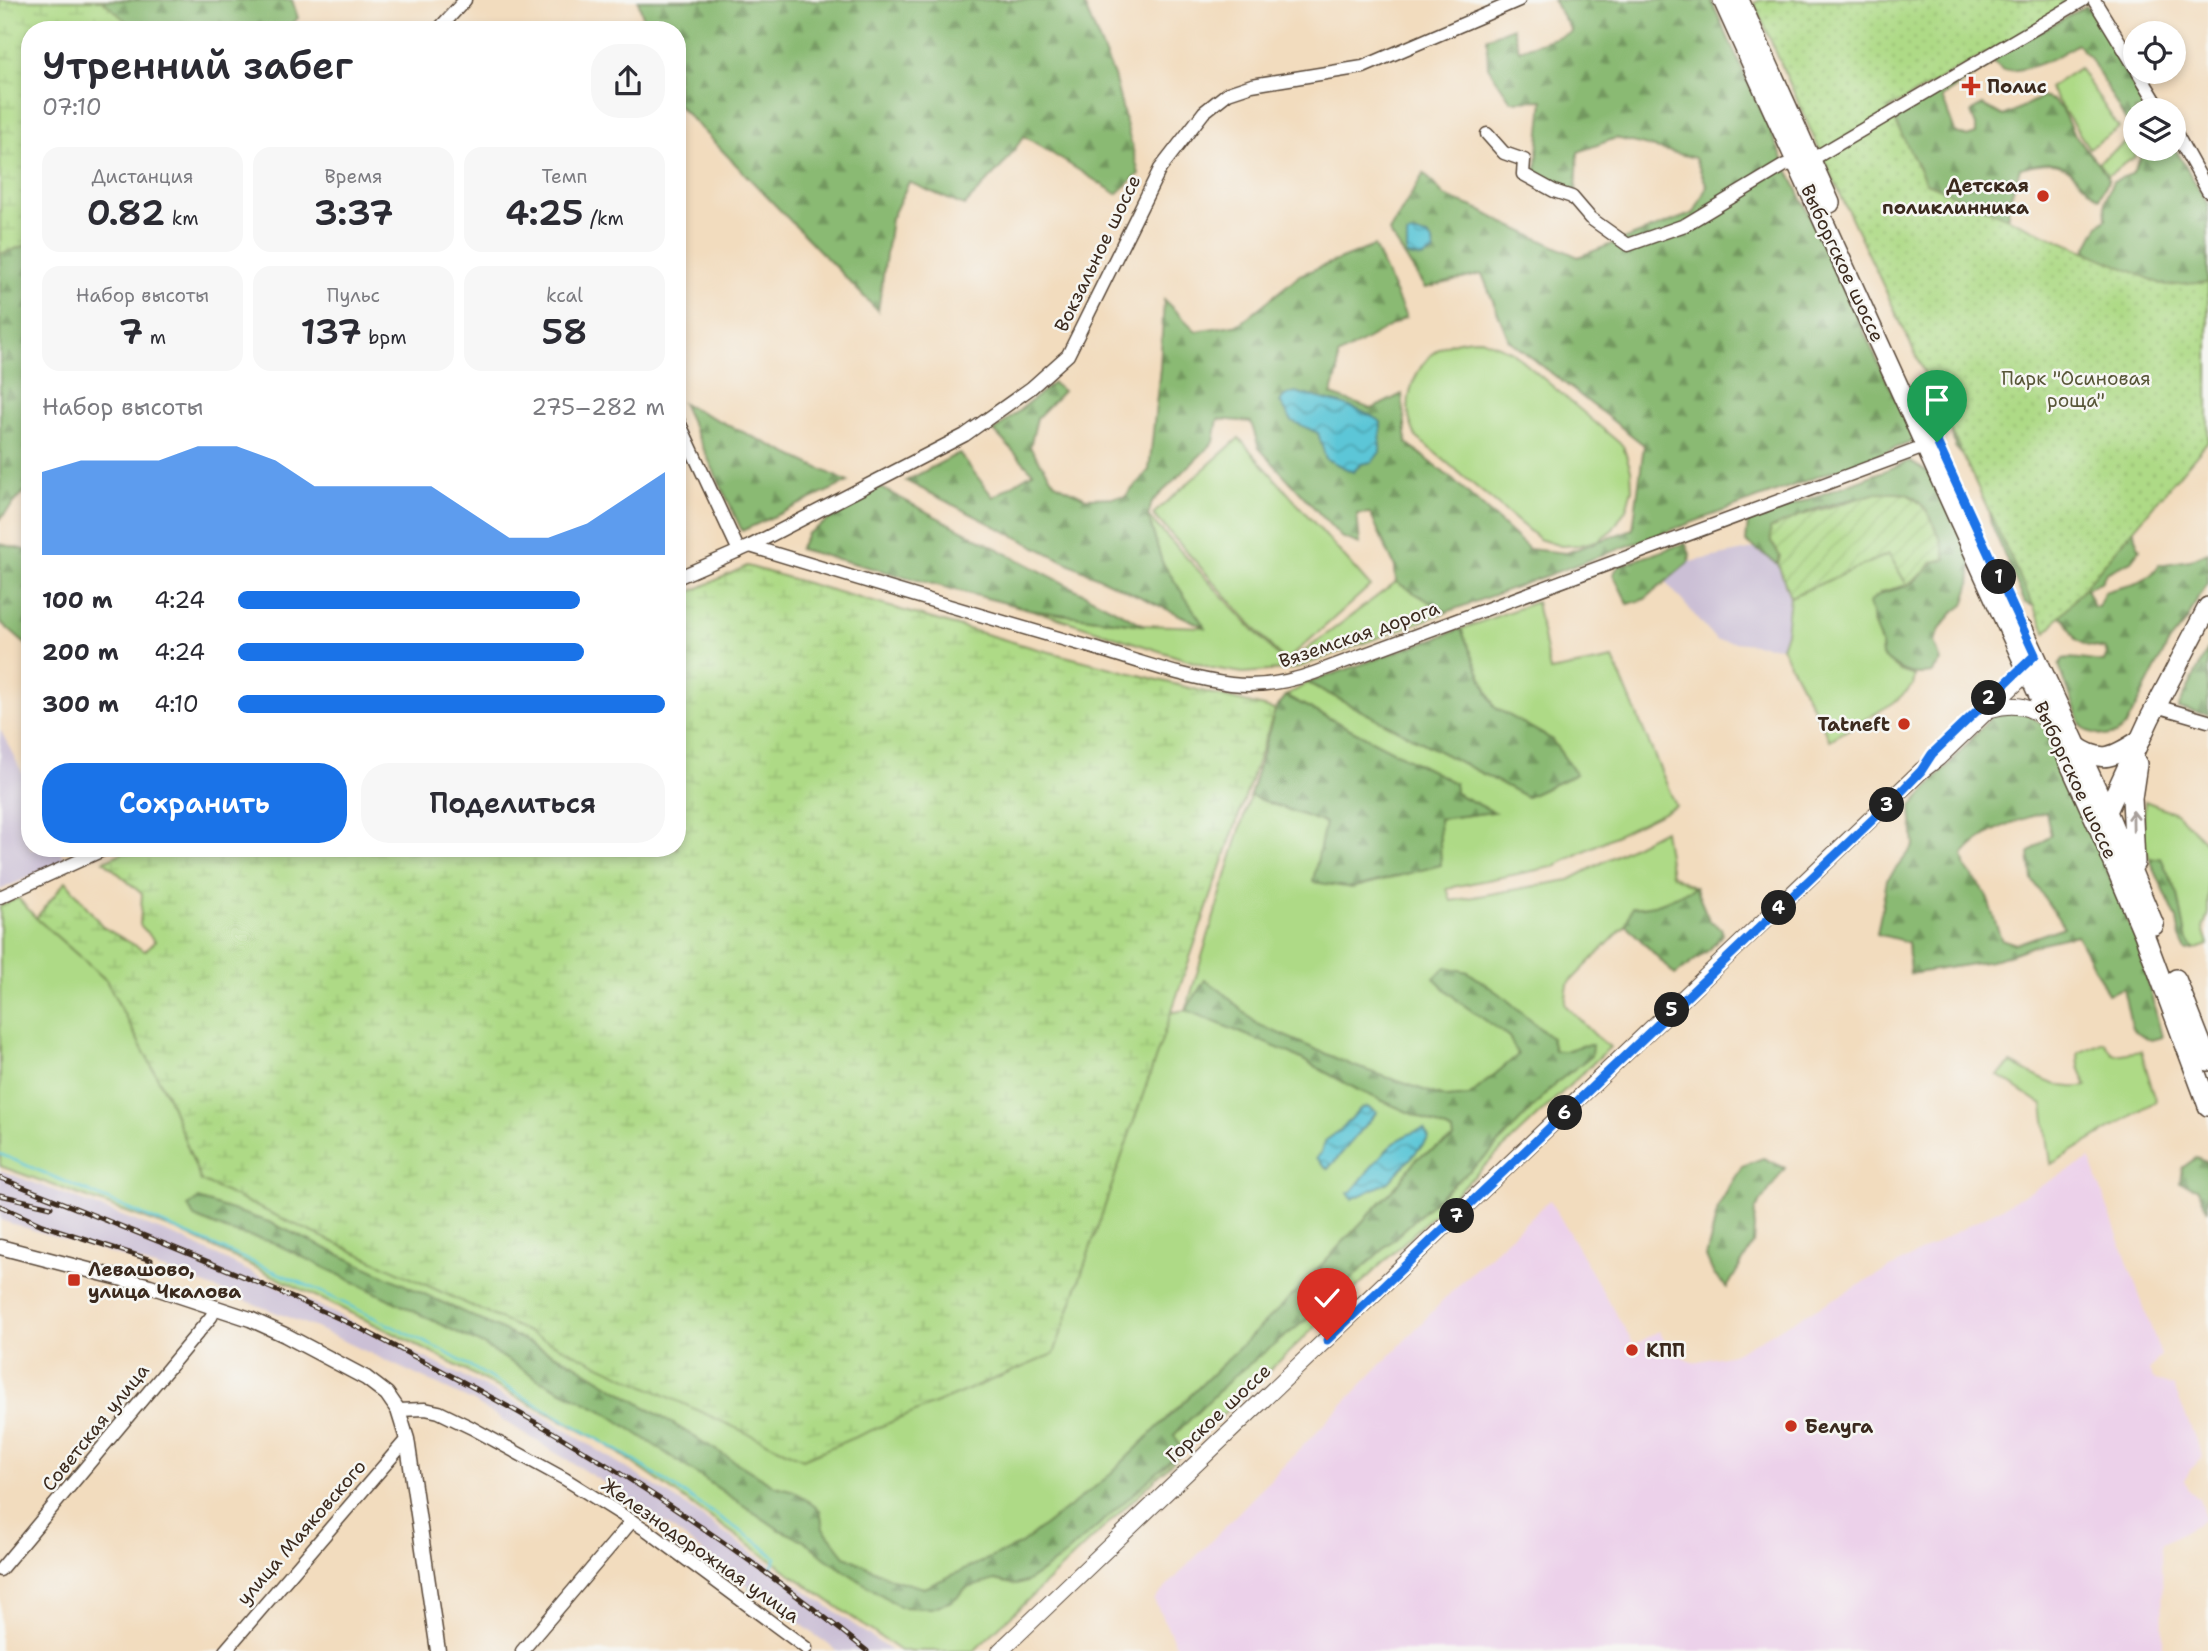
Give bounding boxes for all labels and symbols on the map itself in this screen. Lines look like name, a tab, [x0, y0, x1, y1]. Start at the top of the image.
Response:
place label: Полис	[1987, 74, 2047, 99]
marker: Полис	[1961, 76, 1981, 96]
street label: Вокзальное шоссе	[1049, 171, 1146, 336]
place label: Детская поликлинника	[1882, 173, 2029, 220]
street label: Выборгское шоссе	[1795, 180, 1890, 346]
marker: Детская поликлинника	[2035, 188, 2051, 204]
park label: Парк "Осиновая роща"	[2001, 366, 2151, 413]
pin	[1907, 370, 1967, 442]
pin: 1	[1982, 560, 2016, 594]
street label: Вяземская дорога	[1276, 595, 1443, 674]
pin: 2	[1972, 680, 2007, 716]
street label: Выборгское шоссе	[2028, 697, 2123, 863]
place label: Tatneft	[1818, 712, 1890, 737]
marker: Tatneft	[1896, 716, 1912, 732]
pin: 3	[1870, 788, 1904, 822]
one-way arrow	[2126, 810, 2139, 833]
pin: 4	[1762, 890, 1796, 926]
pin: 5	[1654, 992, 1690, 1028]
pin: 6	[1548, 1096, 1582, 1130]
pin: 7	[1440, 1198, 1474, 1234]
place label: Левашово, улица Чкалова	[88, 1257, 241, 1304]
pin	[1297, 1268, 1357, 1340]
marker: Левашово, улица Чкалова	[66, 1272, 82, 1288]
place label: КПП	[1646, 1338, 1685, 1363]
marker: КПП	[1624, 1342, 1640, 1358]
street label: Советская улица	[36, 1358, 155, 1496]
street label: Горское шоссе	[1161, 1358, 1276, 1468]
place label: Белуга	[1805, 1414, 1873, 1439]
marker: Белуга	[1783, 1418, 1799, 1434]
street label: улица Маяковского	[231, 1454, 372, 1610]
street label: Железнодорожная улица	[597, 1472, 805, 1628]

